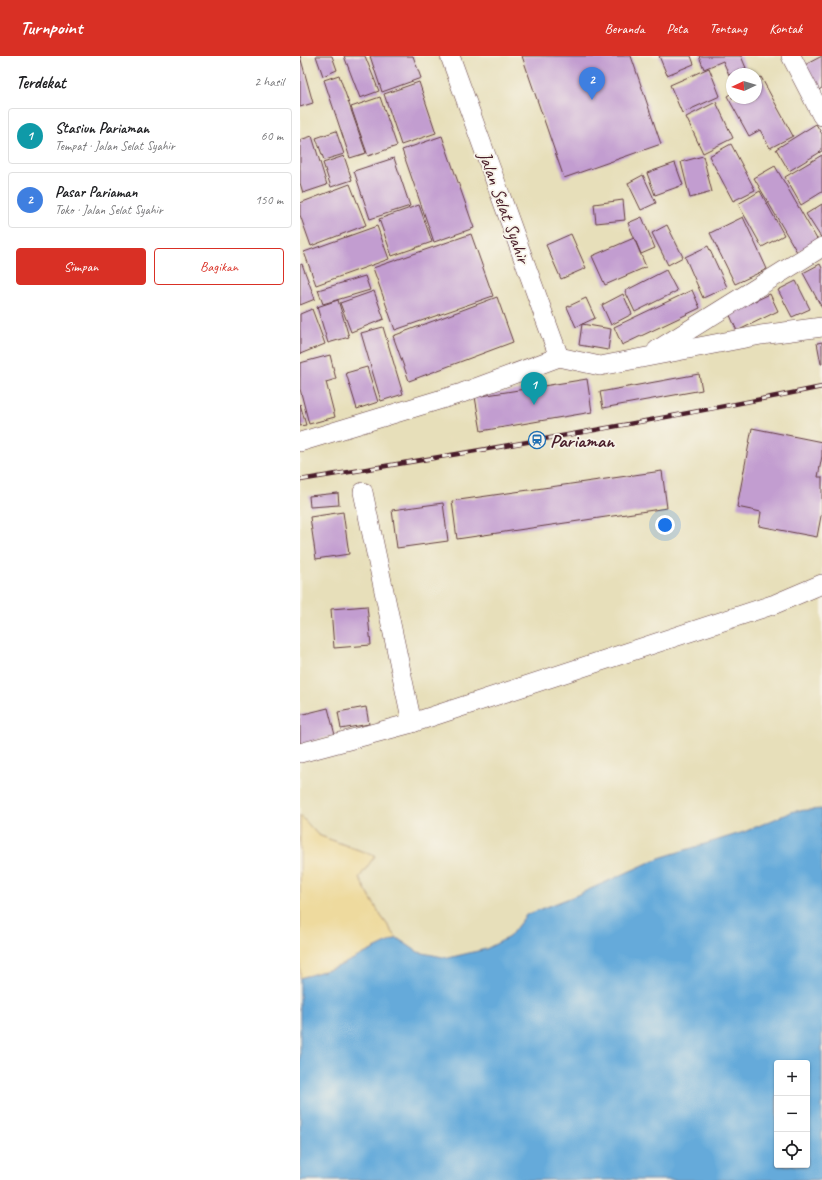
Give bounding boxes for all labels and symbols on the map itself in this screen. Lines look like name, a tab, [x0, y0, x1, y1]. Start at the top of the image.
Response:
pin: 2	[579, 67, 605, 100]
north arrow	[726, 68, 762, 104]
street label: Jalan Selat Syahir	[472, 147, 536, 269]
pin: 1	[521, 372, 547, 405]
place label: Pariaman	[550, 429, 615, 453]
station icon: Pariaman	[527, 430, 547, 450]
your location	[655, 515, 675, 535]

